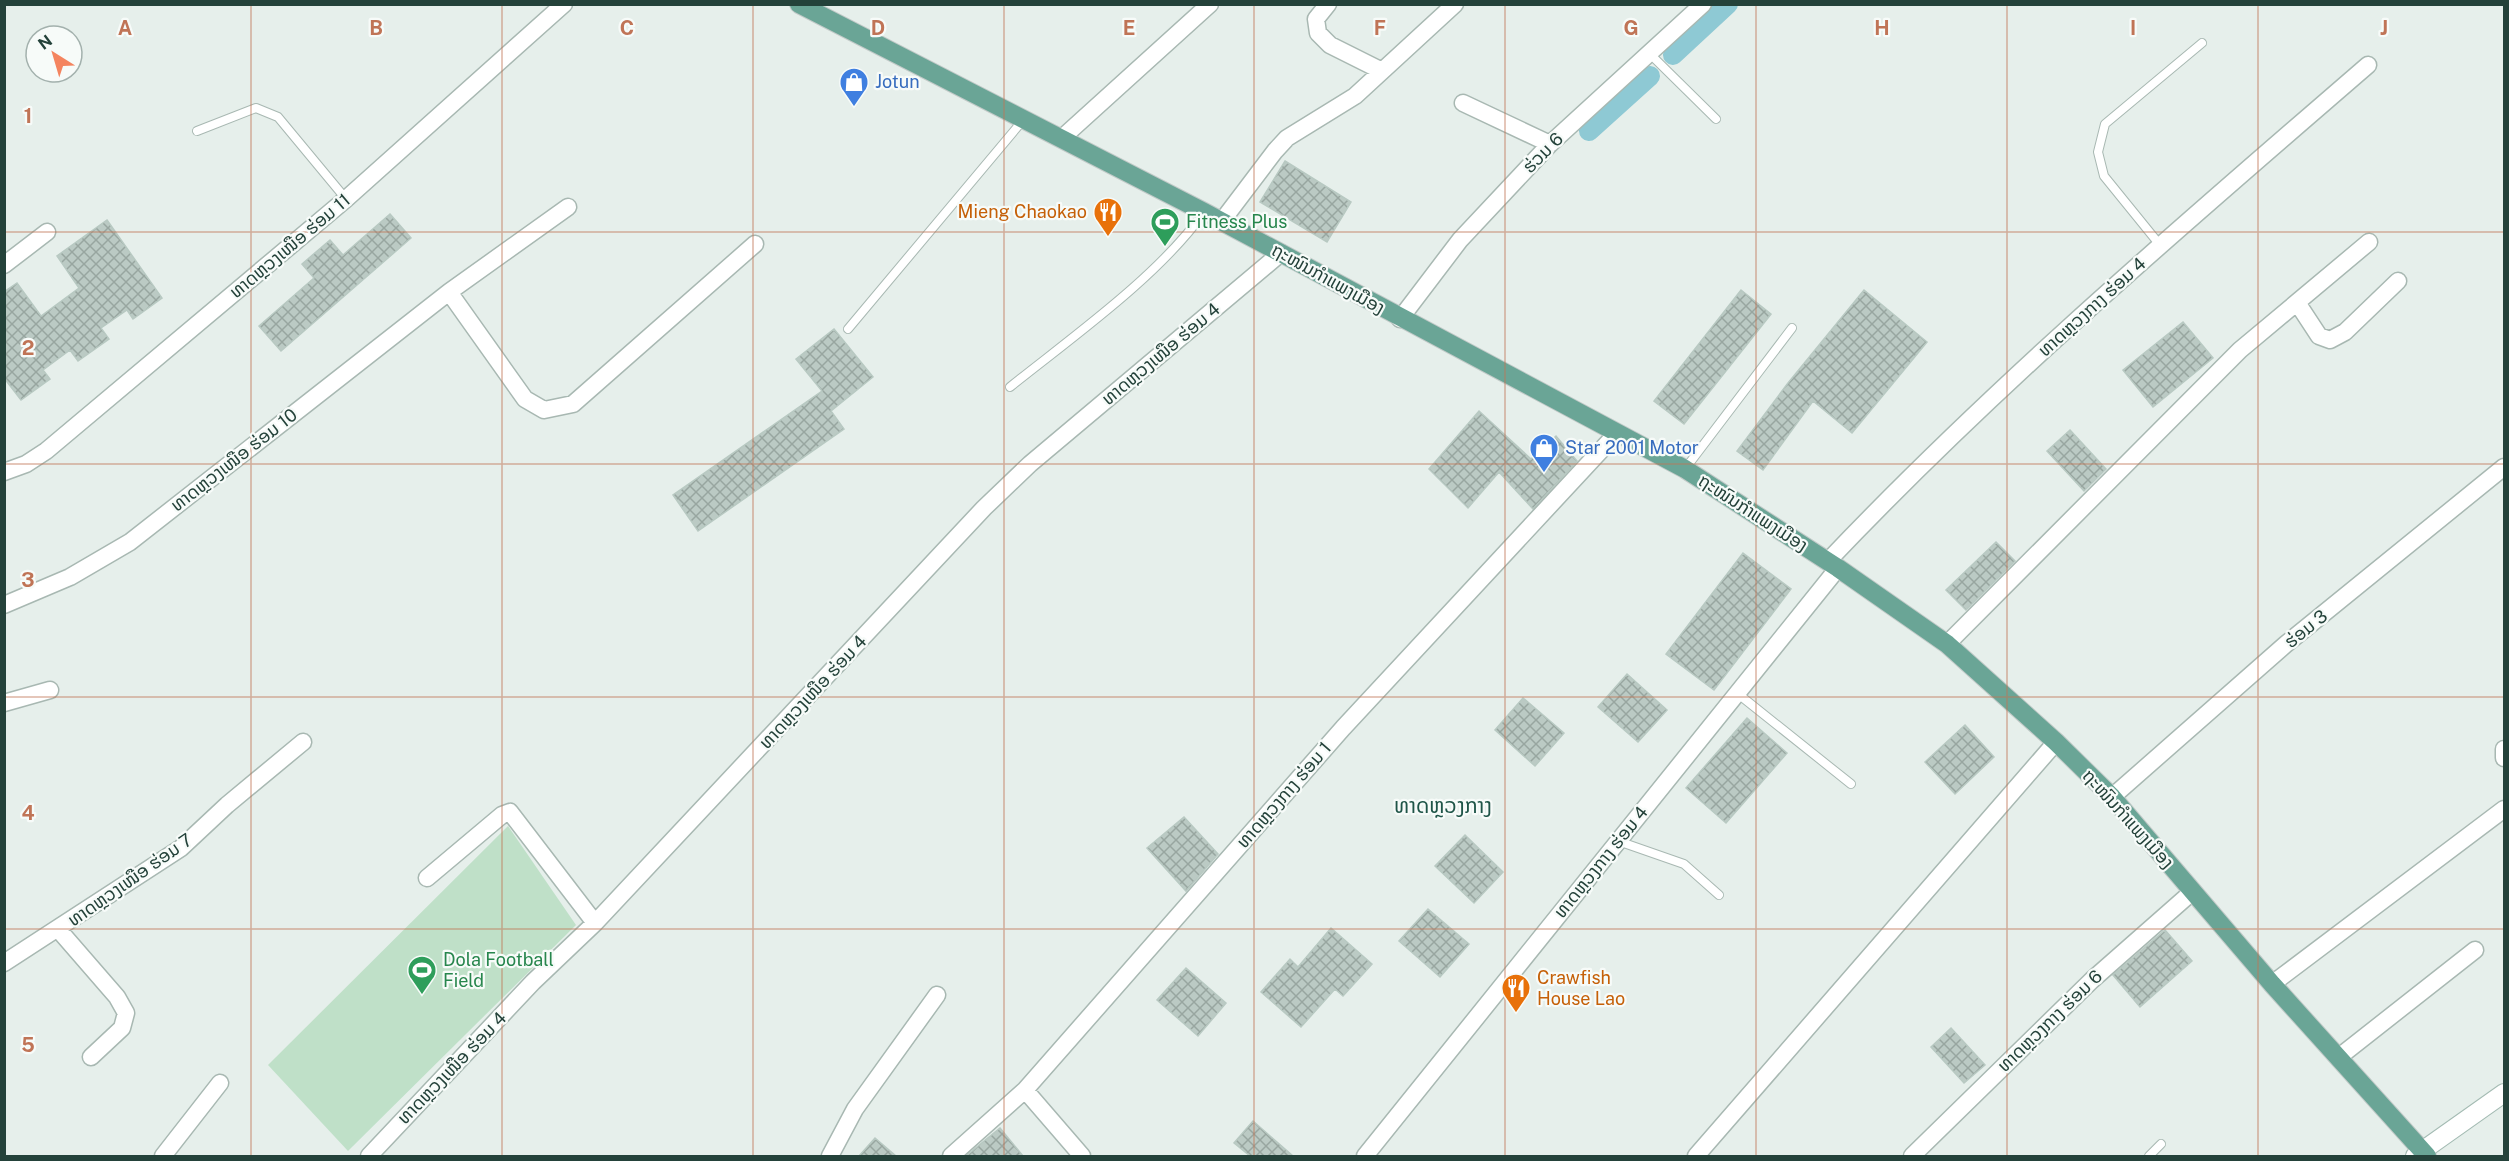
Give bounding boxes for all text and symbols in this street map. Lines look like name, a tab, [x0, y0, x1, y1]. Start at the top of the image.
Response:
text: A	[118, 16, 132, 40]
text: B	[369, 16, 383, 40]
text: C	[620, 16, 634, 40]
text: D	[871, 16, 885, 40]
text: E	[1123, 16, 1135, 40]
text: F	[1374, 16, 1386, 40]
text: G	[1623, 16, 1639, 40]
text: H	[1874, 16, 1890, 40]
text: I	[2130, 16, 2136, 40]
text: J	[2380, 16, 2388, 40]
north arrow	[24, 24, 84, 84]
text: N	[35, 31, 56, 54]
shop icon: Jotun	[838, 66, 870, 108]
place label: Jotun	[875, 71, 920, 92]
text: 1	[24, 104, 32, 128]
street label: ຮ່ວມ 6	[1518, 128, 1567, 177]
street label: ທາດຫຼວງເໜືອ ຮ່ອມ 11	[225, 189, 354, 302]
restaurant icon: Mieng Chaokao	[1092, 196, 1124, 238]
place label: Mieng Chaokao	[958, 201, 1087, 222]
sports icon: Fitness Plus	[1149, 206, 1181, 248]
place label: Fitness Plus	[1186, 211, 1287, 232]
street label: ຖະໜົນກຳແພງເມືອງ	[1268, 239, 1389, 318]
street label: ທາດຫຼວງກາງ ຮ່ອມ 4	[2034, 253, 2150, 360]
street label: ທາດຫຼວງເໜືອ ຮ່ອມ 4	[1097, 298, 1224, 409]
text: 2	[22, 336, 34, 360]
street label: ທາດຫຼວງເໜືອ ຮ່ອມ 10	[166, 404, 301, 515]
shop icon: Star 2001 Motor	[1528, 432, 1560, 474]
place label: Star 2001 Motor	[1565, 437, 1699, 458]
street label: ຖະໜົນກຳແພງເມືອງ	[1695, 469, 1812, 556]
text: 3	[21, 568, 35, 592]
street label: ຮ່ອມ 3	[2280, 605, 2331, 652]
street label: ທາດຫຼວງເໜືອ ຮ່ອມ 4	[755, 631, 871, 753]
street label: ທາດຫຼວງກາງ ຮ່ອມ 1	[1232, 737, 1335, 852]
street label: ຖະໜົນກຳແພງເມືອງ	[2078, 765, 2178, 873]
district label: ທາດຫຼວງກາງ	[1394, 793, 1492, 818]
text: 4	[21, 801, 35, 825]
street label: ທາດຫຼວງກາງ ຮ່ອມ 4	[1549, 802, 1652, 922]
street label: ທາດຫຼວງເໜືອ ຮ່ອມ 7	[63, 829, 196, 930]
place label: Dola Football Field	[443, 949, 554, 991]
sports icon: Dola Football Field	[406, 954, 438, 996]
street label: ທາດຫຼວງກາງ ຮ່ອມ 6	[1993, 965, 2106, 1076]
place label: Crawfish House Lao	[1537, 967, 1625, 1009]
restaurant icon: Crawfish House Lao	[1500, 972, 1532, 1014]
street label: ທາດຫຼວງເໜືອ ຮ່ອມ 4	[393, 1007, 510, 1128]
text: 5	[21, 1033, 35, 1057]

